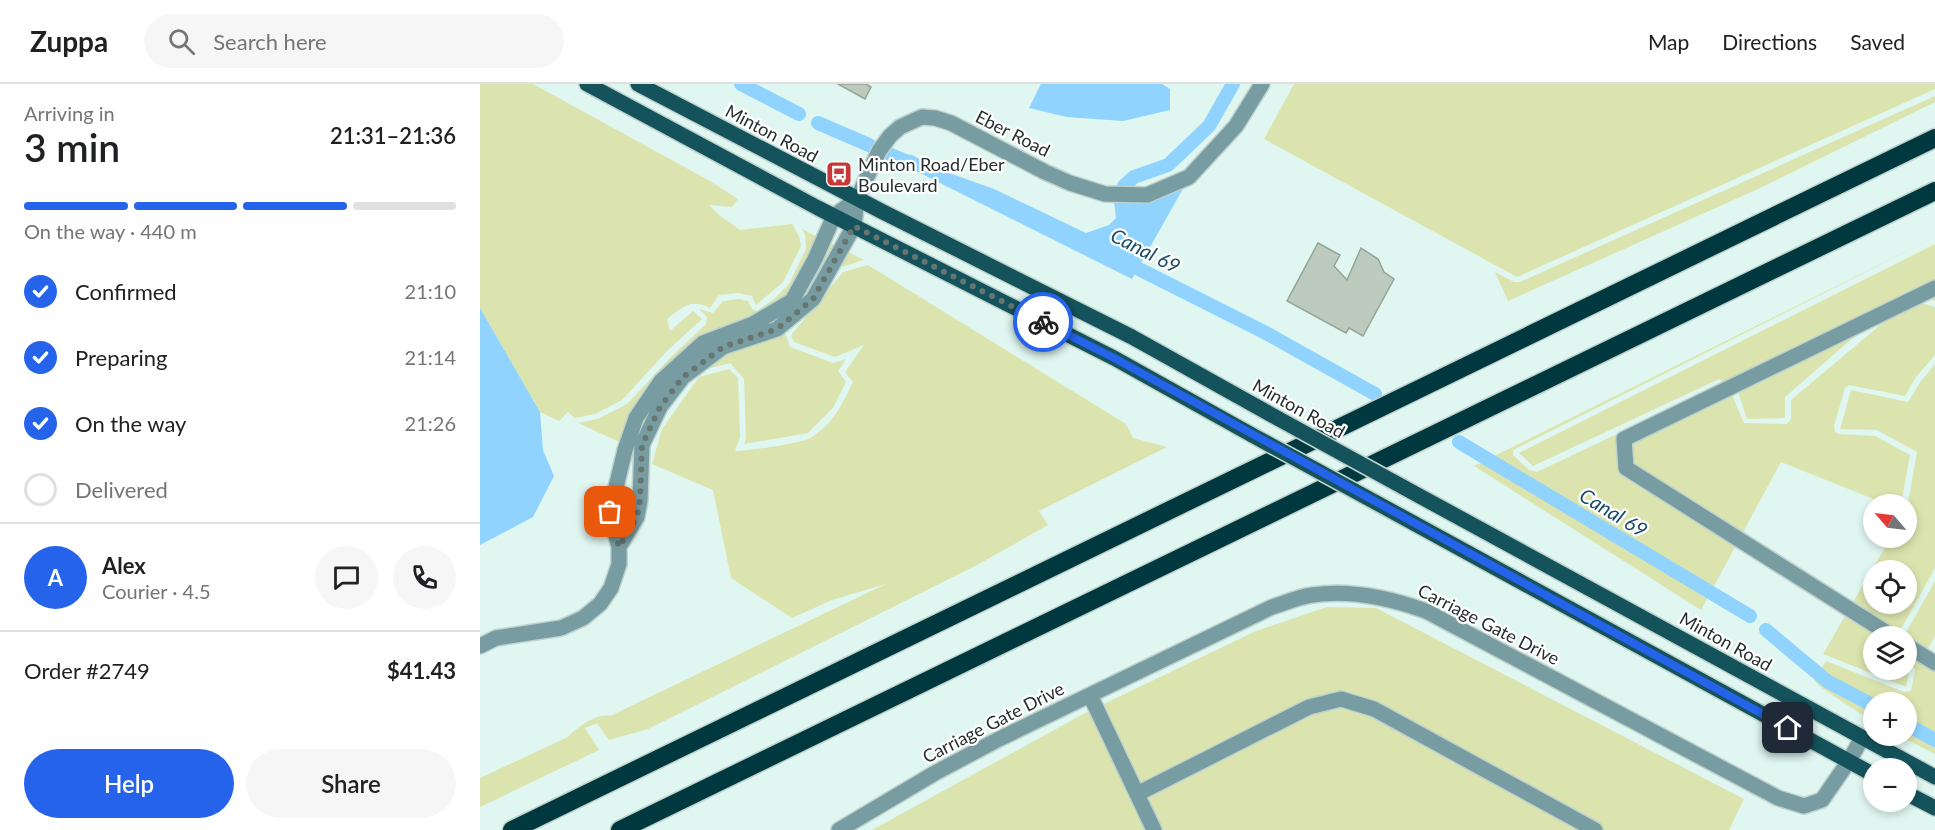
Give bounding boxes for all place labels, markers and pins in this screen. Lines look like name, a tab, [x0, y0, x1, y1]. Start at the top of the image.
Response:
place label: Minton Road/Eber Boulevard	[858, 153, 1005, 196]
bus stop icon: Minton Road/Eber Boulevard	[824, 159, 854, 189]
pin	[584, 486, 635, 537]
pin	[1762, 702, 1813, 753]

